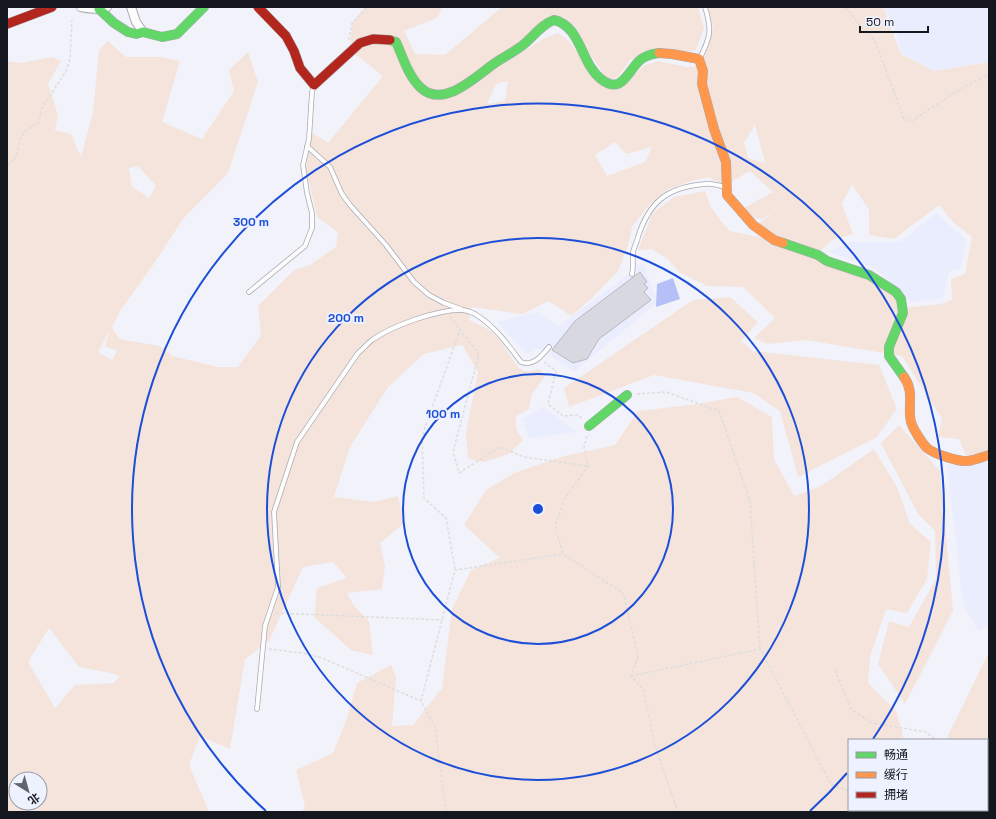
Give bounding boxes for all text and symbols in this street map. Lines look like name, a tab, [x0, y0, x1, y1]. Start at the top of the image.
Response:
scale bar	[860, 8, 928, 34]
text: 50 m	[866, 14, 894, 30]
text: 300 m	[233, 214, 269, 230]
text: 200 m	[328, 310, 364, 326]
text: 100 m	[426, 406, 460, 422]
centre of rings	[531, 502, 545, 516]
legend	[848, 739, 988, 811]
text: 畅通	[884, 747, 908, 763]
text: 缓行	[884, 767, 908, 783]
north arrow	[8, 771, 48, 811]
text: 拥堵	[884, 787, 908, 803]
text: 北	[25, 790, 43, 808]

